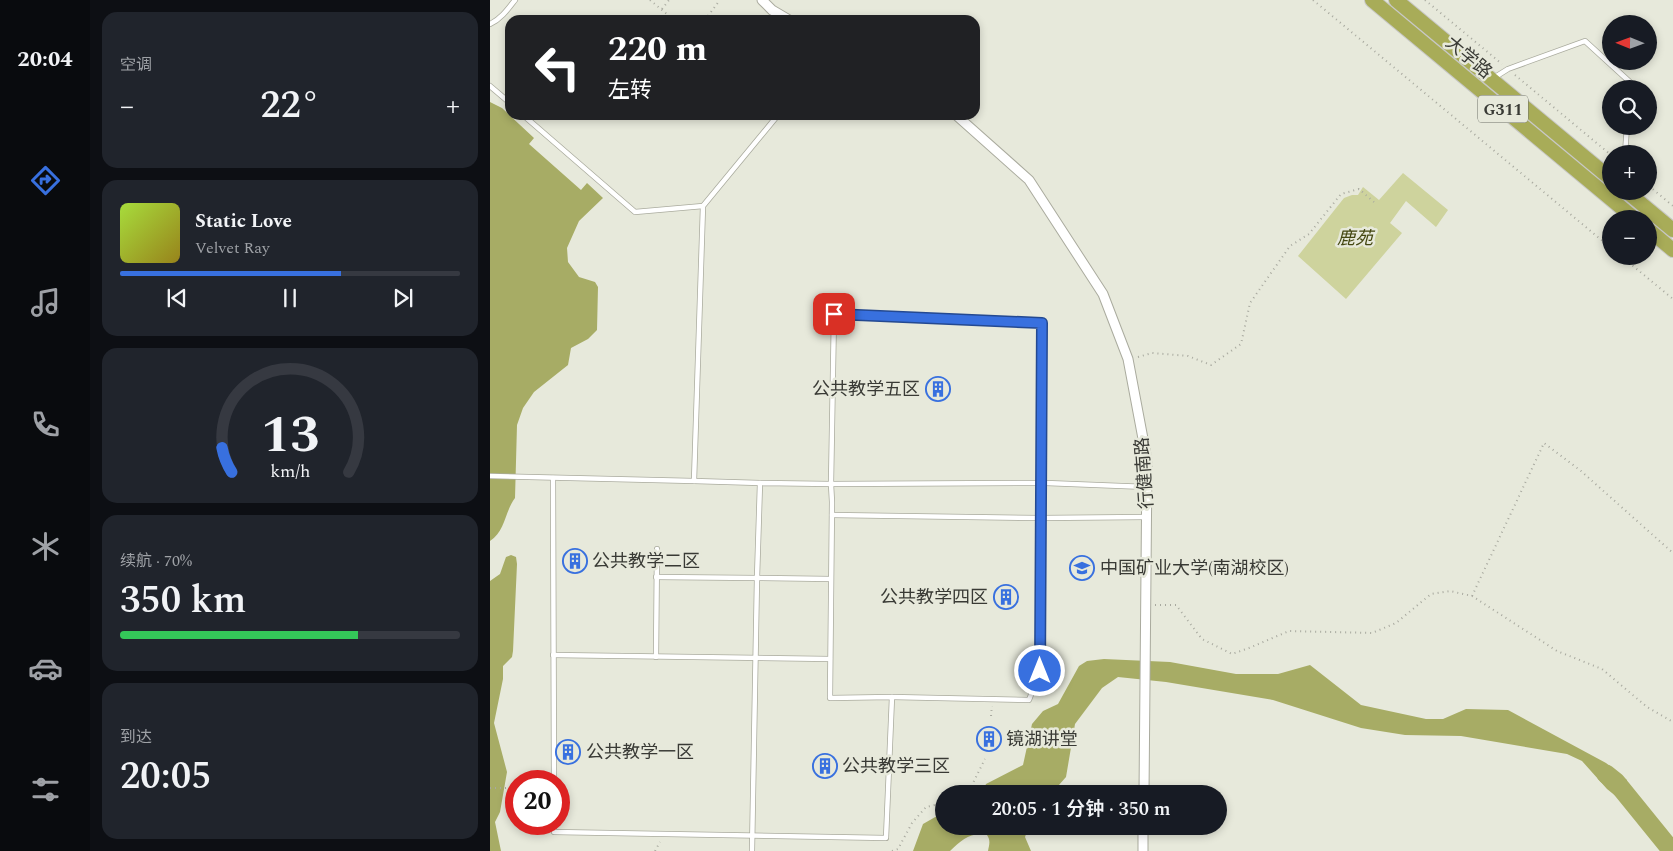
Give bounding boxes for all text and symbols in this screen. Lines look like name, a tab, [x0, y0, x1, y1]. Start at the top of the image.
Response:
north arrow	[1602, 15, 1658, 70]
map controls	[1602, 15, 1657, 265]
text: 220 m	[608, 23, 707, 76]
street label: 大学路	[1439, 30, 1498, 85]
icon: left	[525, 35, 590, 100]
text: 20:04	[17, 43, 73, 76]
text: 空调	[120, 53, 152, 77]
text: 左转	[608, 74, 652, 107]
text: 22°	[260, 77, 320, 135]
button: search	[1602, 80, 1657, 135]
text: −	[120, 85, 134, 128]
text: +	[446, 85, 460, 128]
road number: G311	[1478, 96, 1528, 122]
button: +	[1602, 145, 1657, 200]
icon: directions	[28, 163, 63, 198]
text: Static Love	[195, 207, 292, 236]
button: −	[1602, 210, 1657, 265]
park label: 鹿苑	[1337, 225, 1376, 252]
text: Velvet Ray	[195, 236, 270, 260]
icon: previous	[163, 284, 191, 312]
icon: pause	[276, 284, 304, 312]
icon: next	[389, 284, 417, 312]
icon: music	[28, 285, 63, 320]
pin	[813, 293, 855, 335]
icon: arrive	[820, 300, 848, 328]
place label: 公共教学五区	[812, 376, 920, 403]
building icon: 公共教学五区	[925, 376, 951, 402]
text: 13	[261, 396, 319, 475]
icon: phone	[28, 407, 63, 442]
street label: 行健南路	[1129, 436, 1160, 510]
text: km/h	[270, 458, 310, 485]
icon: climate	[28, 529, 63, 564]
building icon: 公共教学二区	[562, 548, 588, 574]
place label: 公共教学二区	[592, 548, 700, 575]
text: 续航 · 70%	[120, 549, 192, 573]
school or university icon: 中国矿业大学(南湖校区)	[1069, 555, 1095, 581]
place label: 中国矿业大学(南湖校区)	[1100, 555, 1289, 582]
text: 350 km	[120, 572, 246, 630]
place label: 公共教学四区	[880, 584, 988, 611]
building icon: 公共教学四区	[993, 584, 1019, 610]
position arrow	[1013, 644, 1065, 696]
icon: car	[28, 651, 63, 686]
text: 到达	[120, 725, 152, 749]
building icon: 镜湖讲堂	[976, 726, 1002, 752]
place label: 镜湖讲堂	[1006, 726, 1078, 753]
building icon: 公共教学一区	[555, 739, 581, 765]
place label: 公共教学一区	[586, 739, 694, 766]
text: 20:05	[120, 748, 211, 806]
building icon: 公共教学三区	[812, 753, 838, 779]
place label: 公共教学三区	[842, 753, 950, 780]
speed limit sign: 20	[505, 770, 570, 835]
icon: filters	[28, 772, 63, 807]
text: 20:05 · 1 分钟 · 350 m	[991, 795, 1171, 824]

